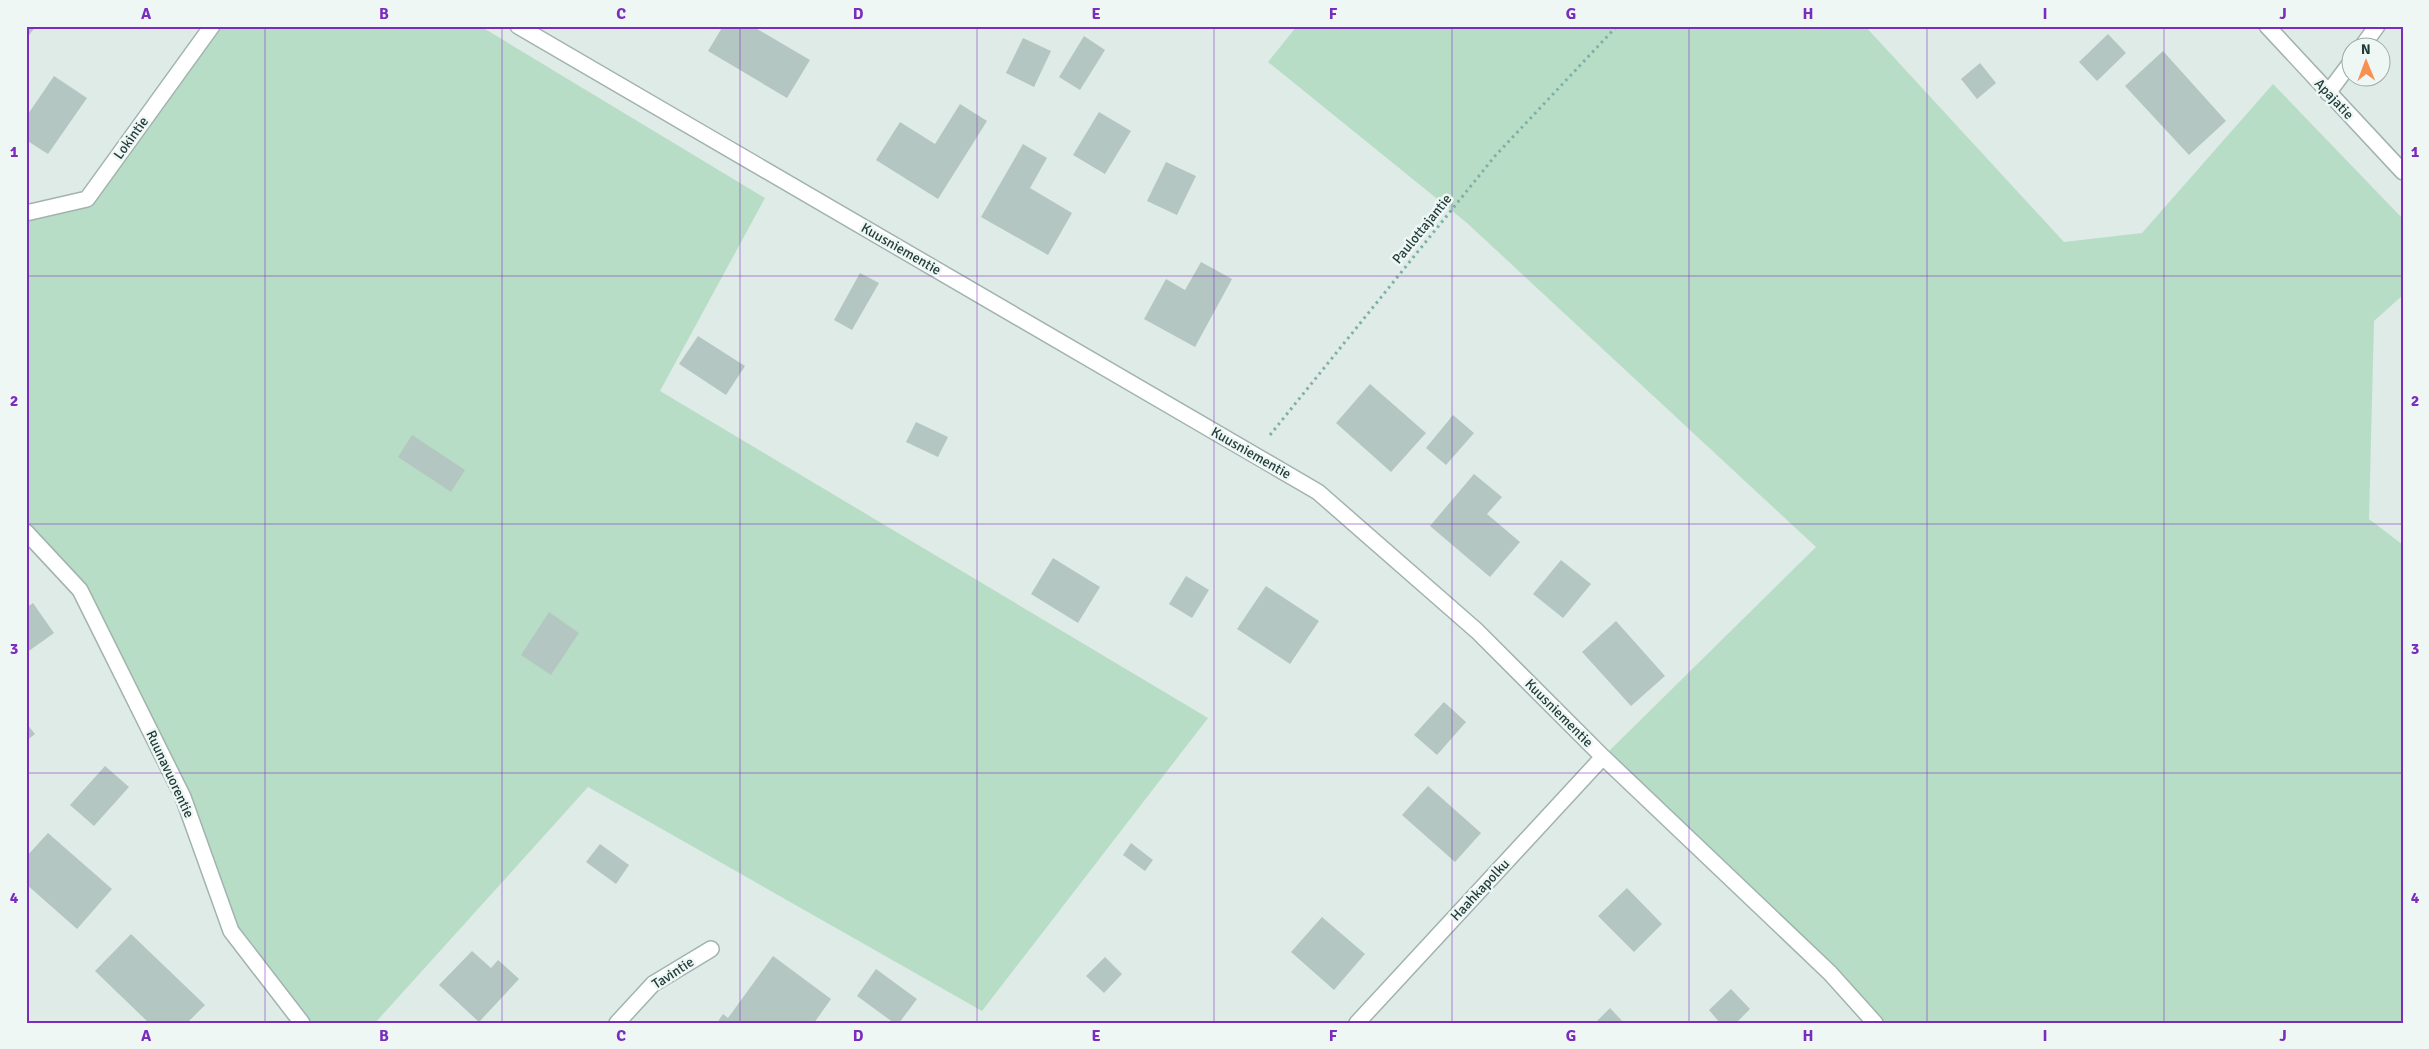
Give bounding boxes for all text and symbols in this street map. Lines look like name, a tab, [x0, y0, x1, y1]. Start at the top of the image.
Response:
text: A	[141, 4, 152, 24]
text: B	[379, 4, 389, 24]
text: C	[616, 4, 626, 24]
text: D	[853, 4, 864, 24]
text: E	[1091, 4, 1101, 24]
text: F	[1329, 4, 1338, 24]
text: G	[1566, 4, 1576, 24]
text: H	[1803, 4, 1813, 24]
text: I	[2042, 4, 2048, 24]
text: J	[2279, 4, 2287, 24]
north arrow	[2342, 38, 2392, 88]
text: N	[2361, 41, 2371, 58]
street label: Apajatie	[2311, 75, 2357, 123]
street label: Lokintie	[110, 113, 152, 163]
text: 1	[10, 142, 19, 162]
text: 1	[2411, 142, 2420, 162]
street label: Paulottajantie	[1389, 191, 1455, 267]
street label: Kuusniementie	[858, 219, 944, 279]
text: 2	[10, 391, 18, 411]
text: 2	[2411, 391, 2419, 411]
street label: Kuusniementie	[1208, 423, 1294, 483]
text: 3	[10, 639, 18, 659]
text: 3	[2411, 639, 2419, 659]
street label: Kuusniementie	[1521, 675, 1597, 751]
street label: Ruunavuorentie	[142, 728, 198, 820]
street label: Haahkapolku	[1447, 855, 1513, 925]
text: 4	[10, 888, 19, 908]
text: 4	[2411, 888, 2420, 908]
street label: Tavintie	[649, 953, 697, 993]
text: A	[141, 1026, 152, 1046]
text: B	[379, 1026, 389, 1046]
text: C	[616, 1026, 626, 1046]
text: D	[853, 1026, 864, 1046]
text: E	[1091, 1026, 1101, 1046]
text: F	[1329, 1026, 1338, 1046]
text: G	[1566, 1026, 1576, 1046]
text: H	[1803, 1026, 1813, 1046]
text: I	[2042, 1026, 2048, 1046]
text: J	[2279, 1026, 2287, 1046]

